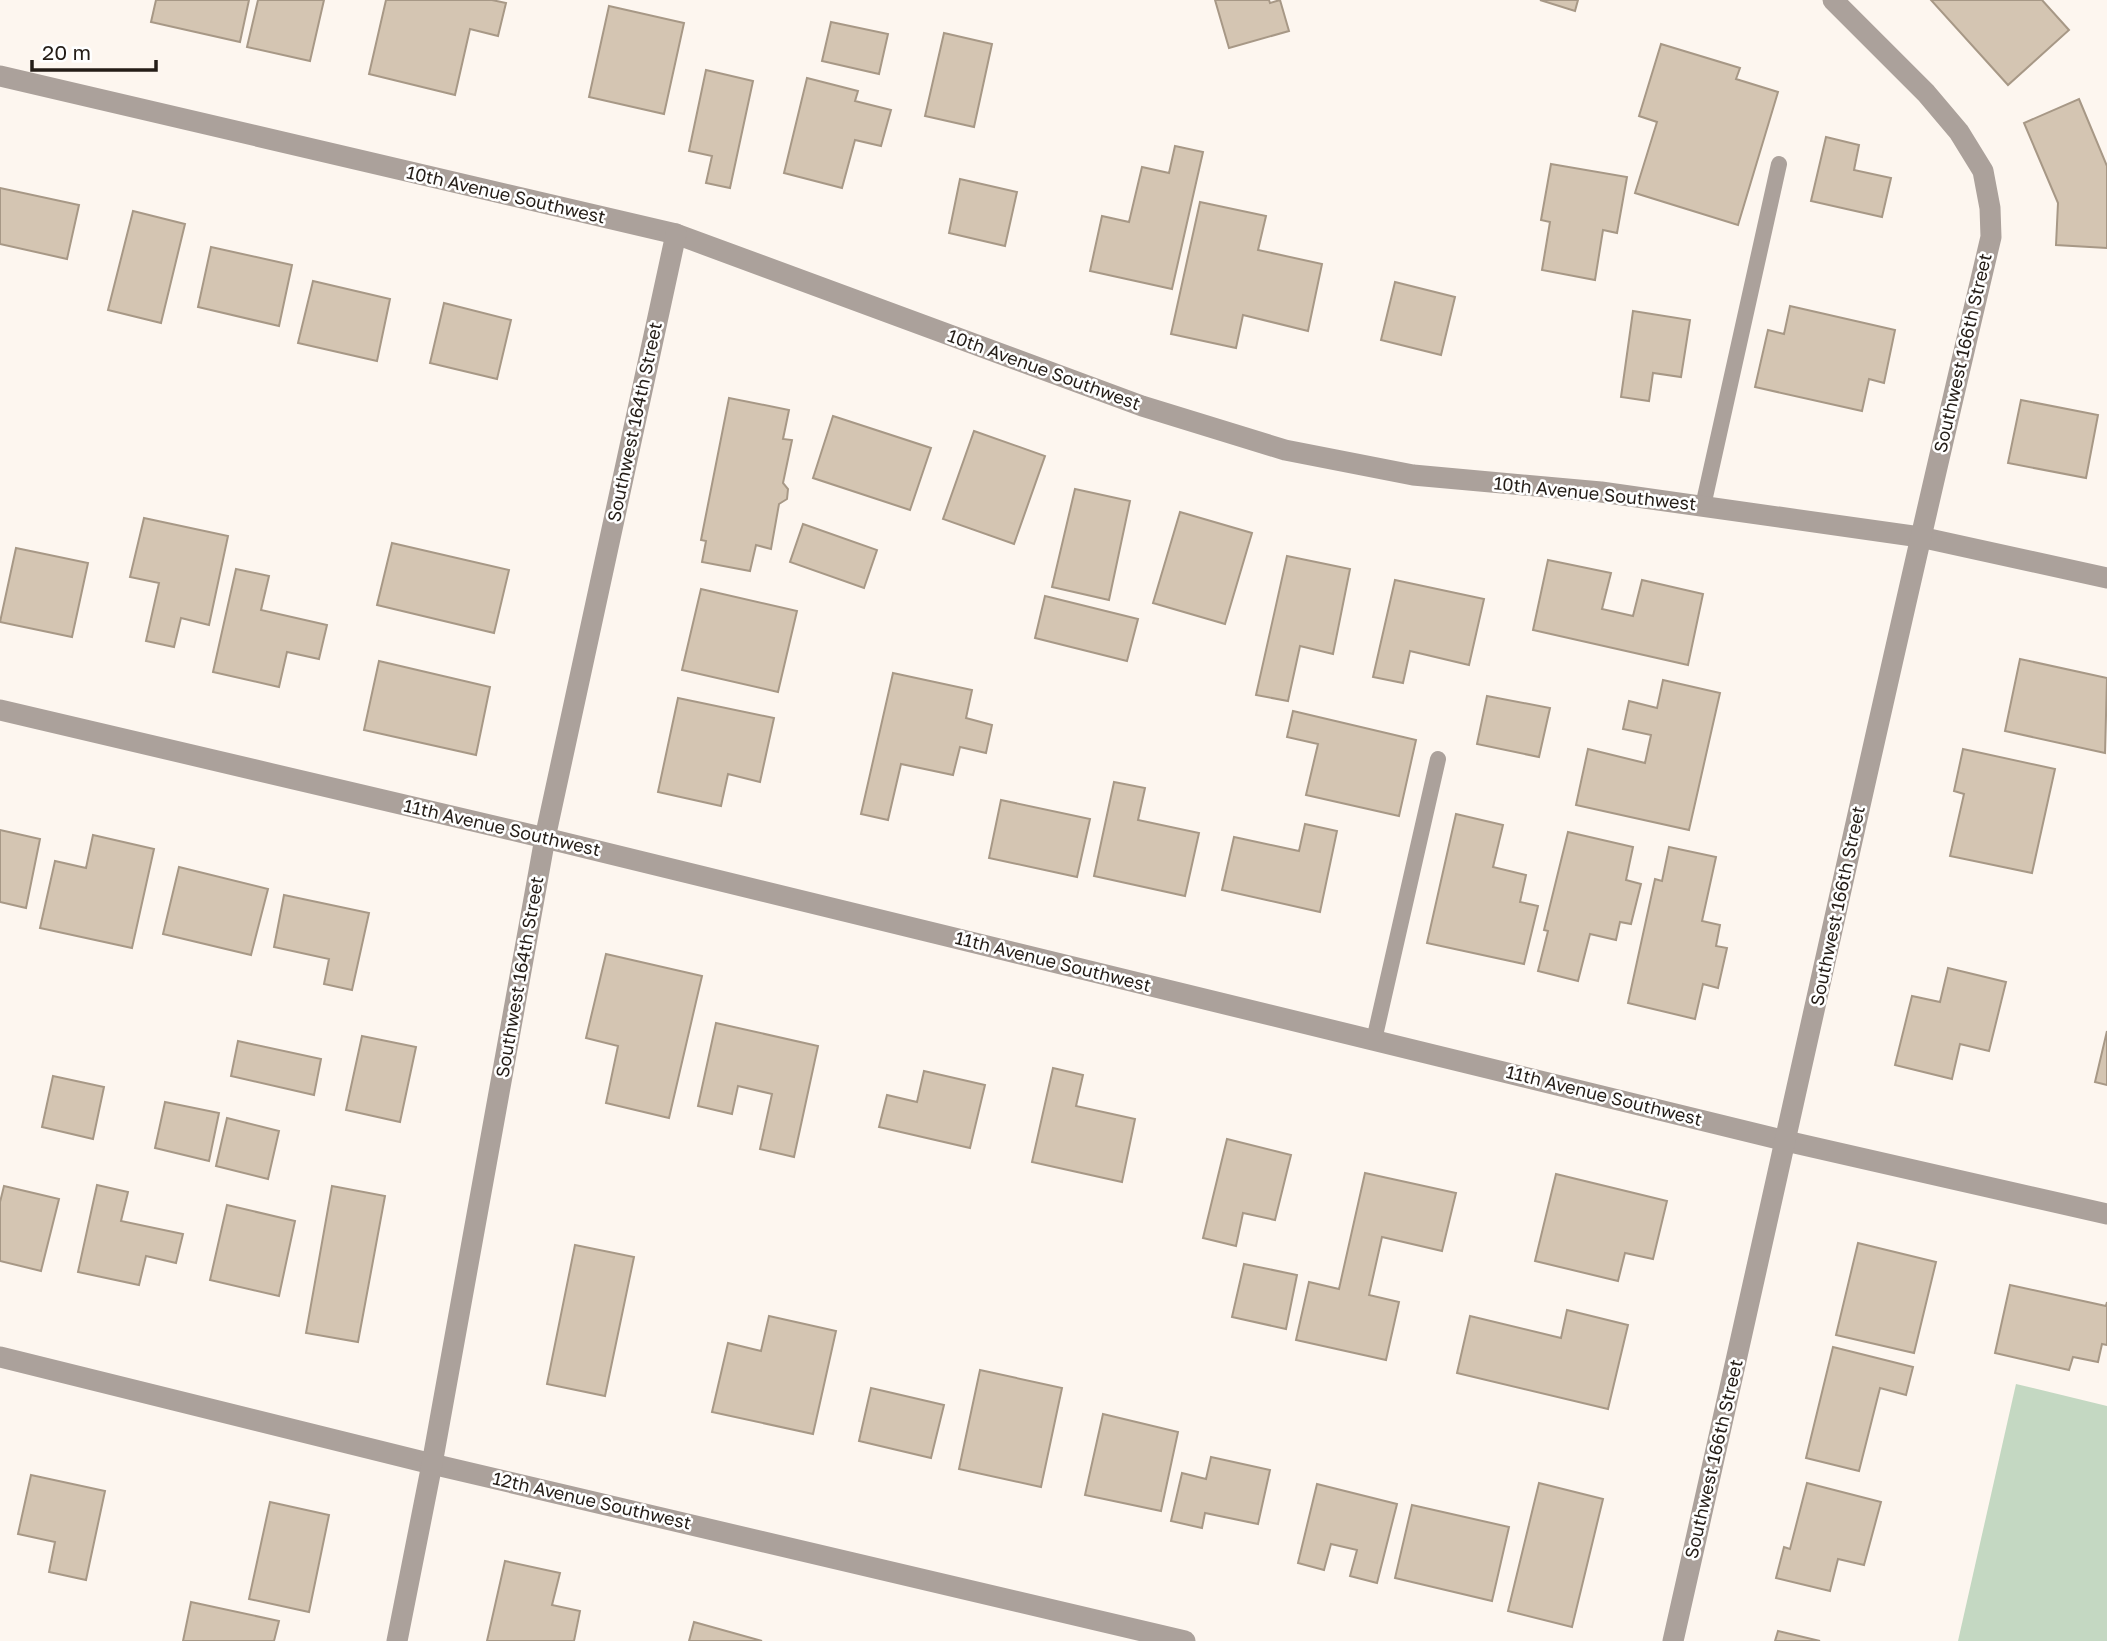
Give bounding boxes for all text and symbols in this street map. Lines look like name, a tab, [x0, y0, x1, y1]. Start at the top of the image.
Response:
scale bar	[32, 28, 156, 72]
text: 20 m	[42, 39, 91, 65]
street label: 10th Avenue Southwest	[405, 160, 608, 228]
street label: Southwest 166th Street	[1928, 251, 1996, 455]
street label: Southwest 164th Street	[602, 320, 666, 524]
street label: 10th Avenue Southwest	[945, 324, 1144, 414]
street label: 10th Avenue Southwest	[1493, 471, 1697, 515]
street label: 11th Avenue Southwest	[402, 794, 603, 860]
street label: Southwest 166th Street	[1805, 804, 1869, 1008]
street label: Southwest 164th Street	[490, 874, 548, 1079]
street label: 11th Avenue Southwest	[953, 926, 1153, 996]
street label: 11th Avenue Southwest	[1504, 1060, 1704, 1130]
street label: Southwest 166th Street	[1679, 1357, 1747, 1561]
street label: 12th Avenue Southwest	[491, 1466, 694, 1534]

